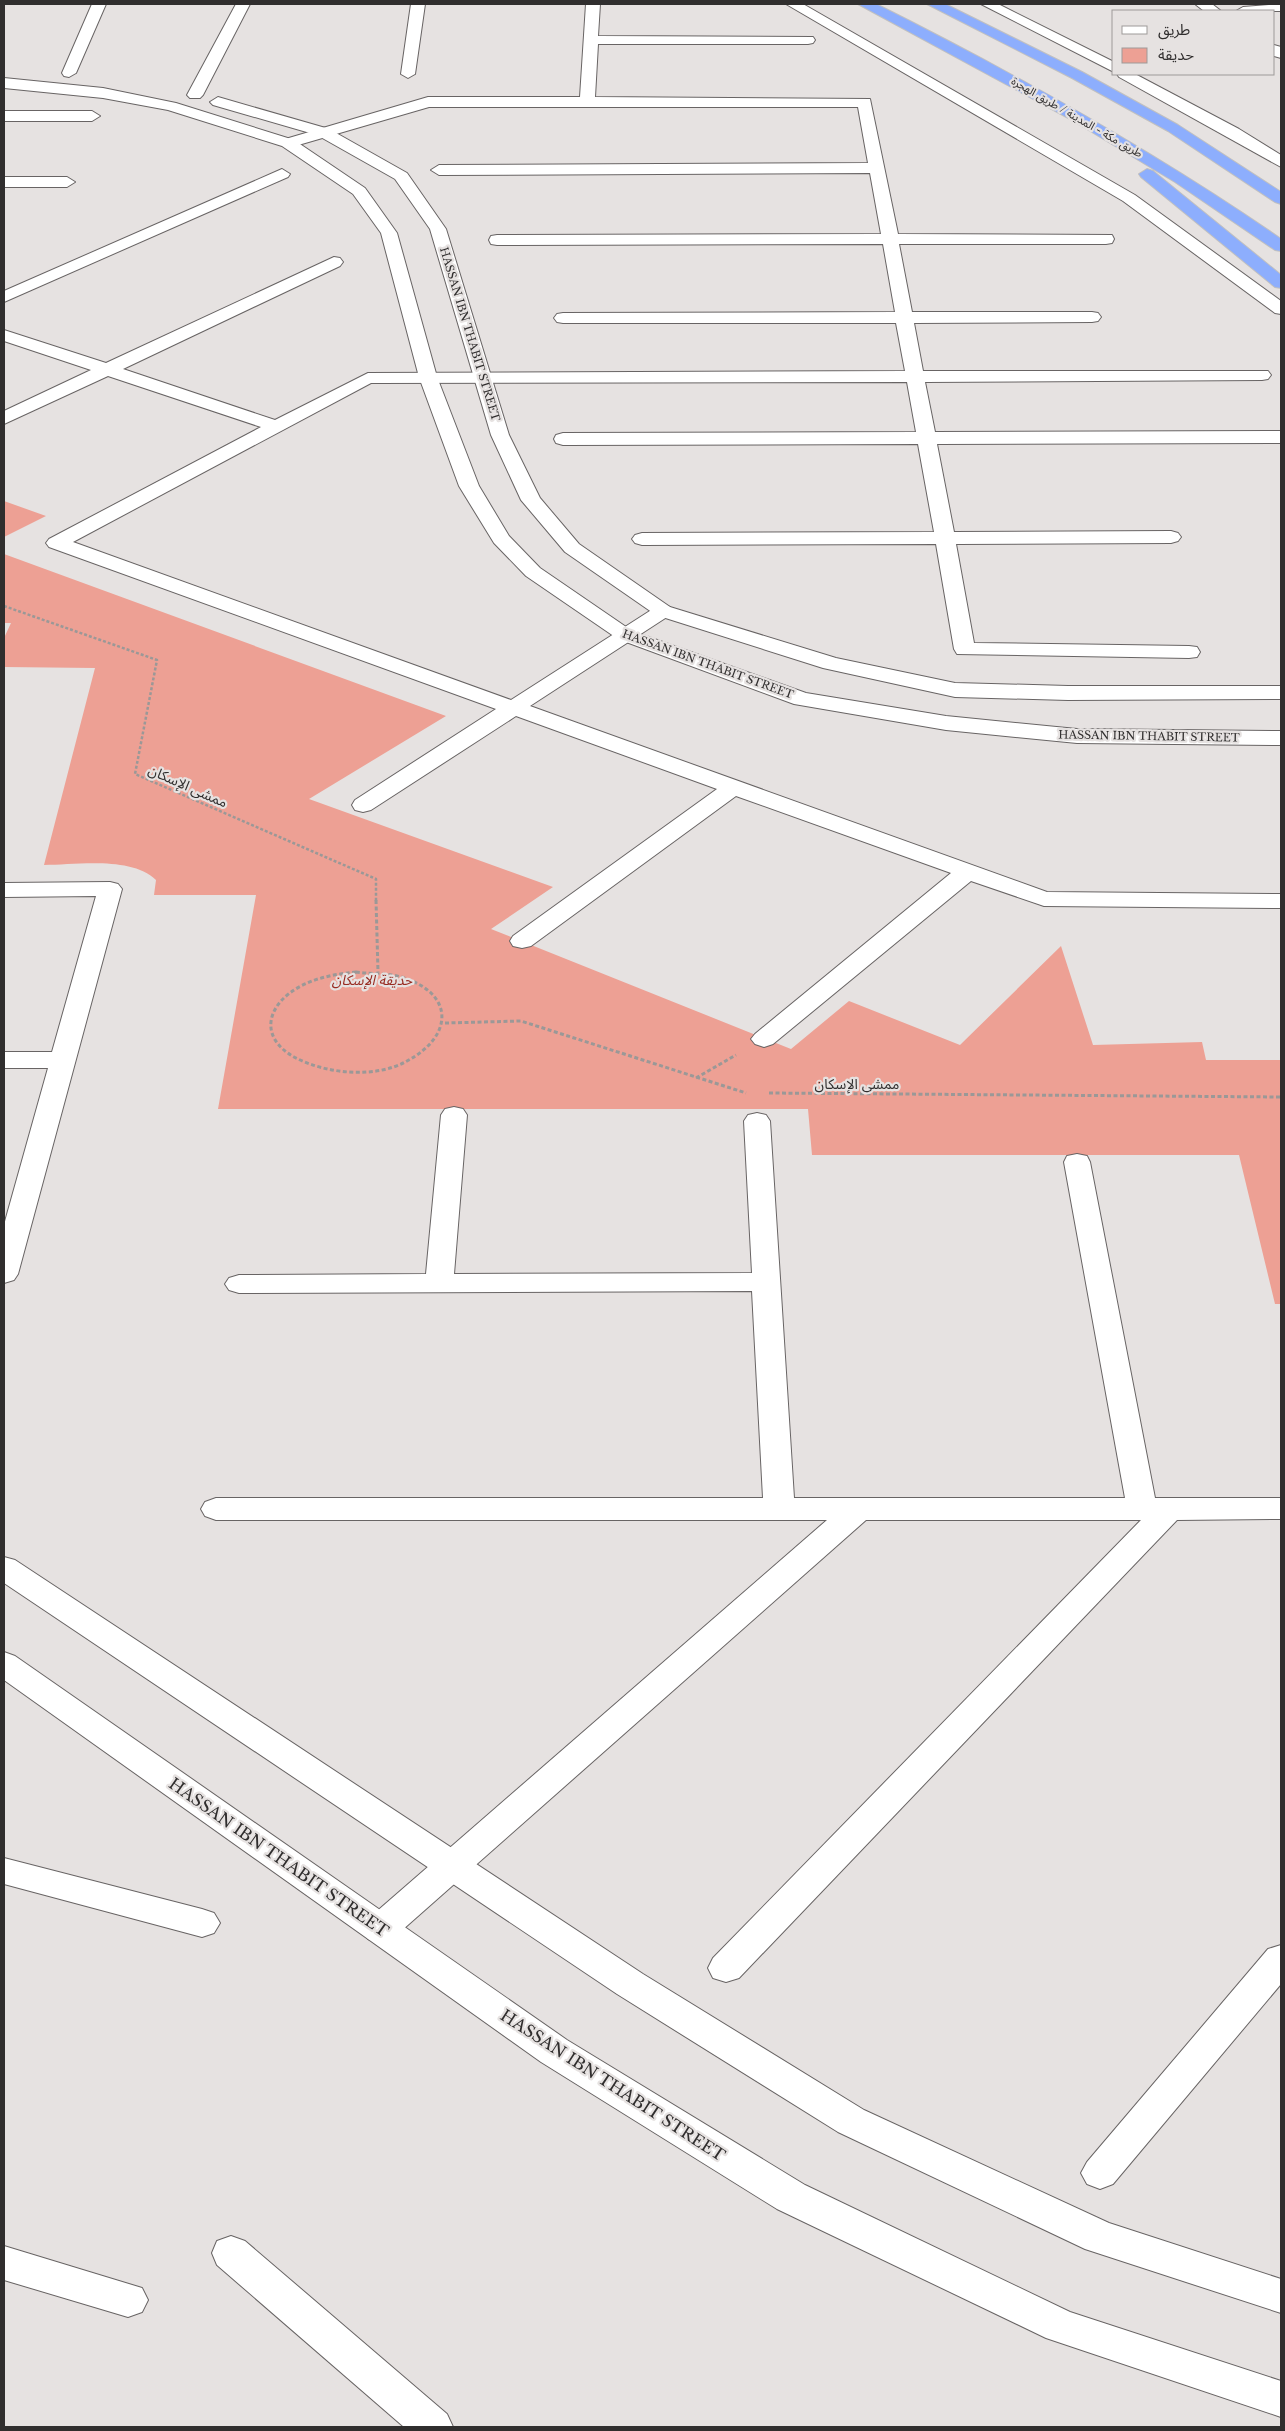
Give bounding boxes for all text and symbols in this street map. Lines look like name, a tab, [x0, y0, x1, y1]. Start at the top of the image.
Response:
legend	[1112, 10, 1275, 75]
text: طريق	[1158, 20, 1190, 40]
text: حديقة	[1158, 45, 1194, 64]
street label: طريق مكة - المدينة / طريق الهجرة	[1009, 74, 1145, 160]
street label: HASSAN IBN THABIT STREET	[437, 245, 503, 423]
street label: HASSAN IBN THABIT STREET	[620, 626, 796, 702]
street label: HASSAN IBN THABIT STREET	[1058, 727, 1240, 745]
street label: ممشى الإسكان	[145, 761, 230, 812]
park label: حديقة الإسكان	[332, 971, 413, 990]
street label: ممشى الإسكان	[815, 1075, 899, 1094]
street label: HASSAN IBN THABIT STREET	[165, 1773, 393, 1941]
street label: HASSAN IBN THABIT STREET	[497, 2005, 729, 2165]

